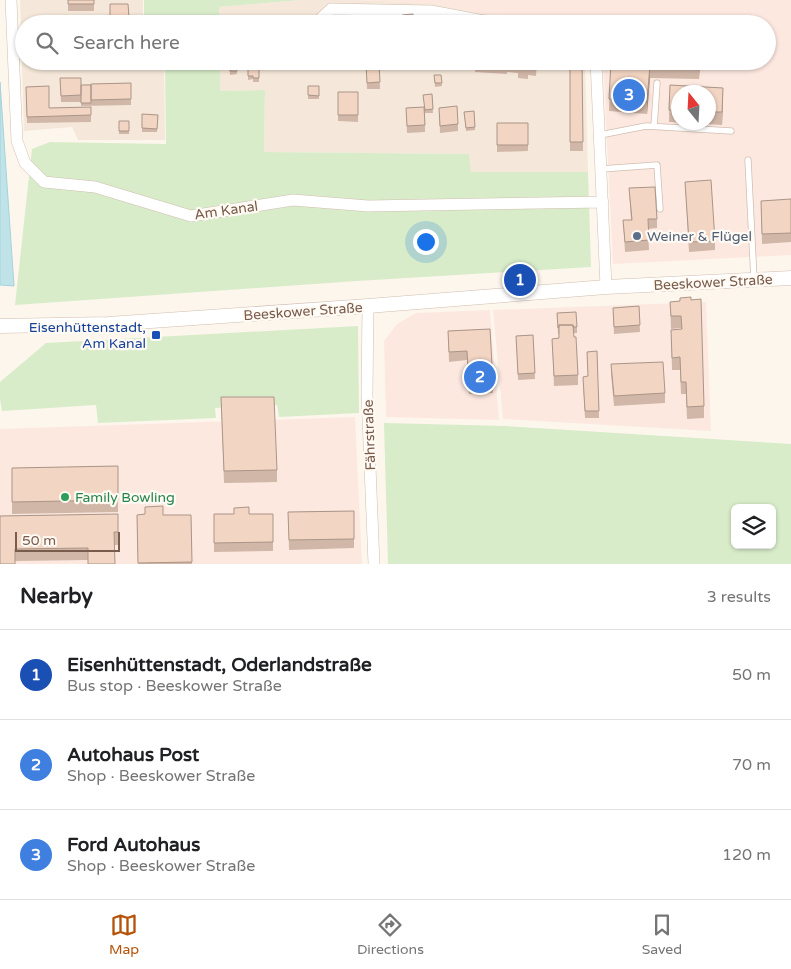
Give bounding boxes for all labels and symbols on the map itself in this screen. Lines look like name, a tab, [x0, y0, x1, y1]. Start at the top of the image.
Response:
pin: 3	[613, 76, 645, 114]
north arrow	[671, 85, 716, 130]
street label: Am Kanal	[193, 198, 259, 223]
place label: Weiner & Flügel	[647, 228, 752, 245]
your location	[413, 229, 439, 255]
marker: Weiner & Flügel	[631, 230, 643, 242]
pin: 1	[504, 261, 536, 299]
street label: Beeskower Straße	[653, 271, 773, 294]
street label: Beeskower Straße	[243, 299, 363, 324]
place label: Eisenhüttenstadt, Am Kanal	[29, 319, 146, 352]
marker: Eisenhüttenstadt, Am Kanal	[150, 329, 162, 341]
pin: 2	[464, 358, 496, 396]
street label: Fährstraße	[360, 399, 379, 471]
place label: Family Bowling	[75, 489, 175, 506]
marker: Family Bowling	[59, 491, 71, 503]
scale bar	[15, 529, 120, 552]

